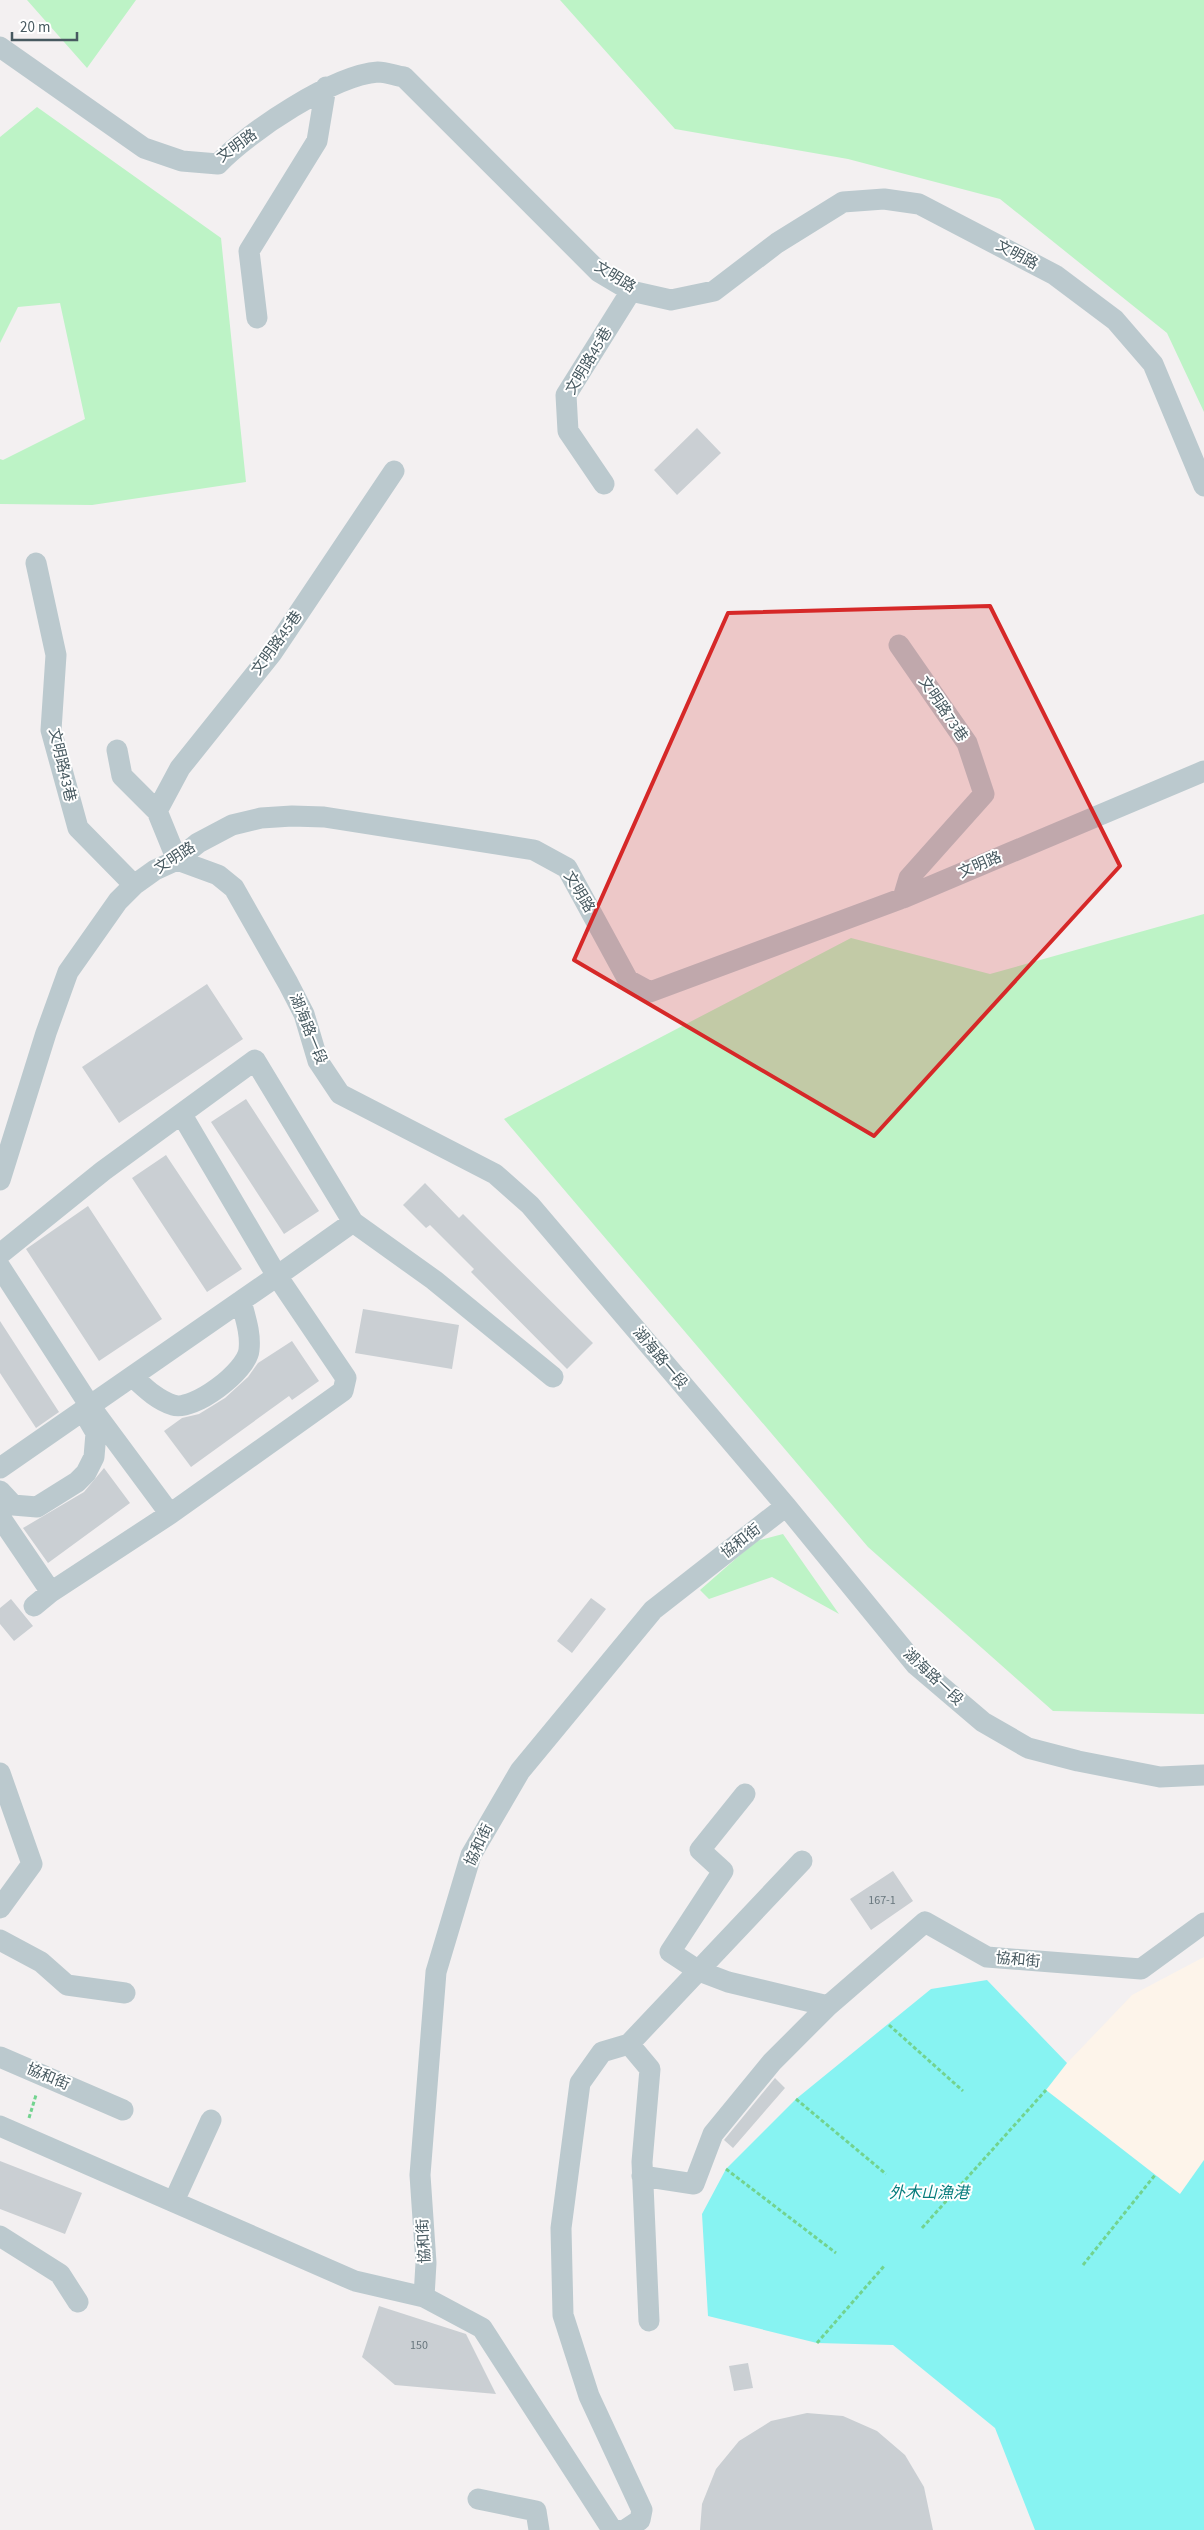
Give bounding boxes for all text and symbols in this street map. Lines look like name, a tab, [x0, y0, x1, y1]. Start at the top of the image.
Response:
scale bar	[12, 10, 78, 42]
text: 20 m	[20, 17, 50, 38]
street label: 文明路	[213, 124, 261, 168]
street label: 文明路	[992, 235, 1042, 275]
street label: 文明路	[590, 256, 640, 298]
street label: 文明路45巷	[561, 323, 617, 399]
street label: 文明路45巷	[246, 607, 308, 679]
street label: 文明路73巷	[913, 672, 973, 746]
street label: 文明路43巷	[43, 726, 81, 804]
street label: 文明路	[150, 837, 200, 879]
street label: 文明路	[955, 847, 1005, 883]
street label: 文明路	[558, 867, 600, 917]
street label: 湖海路一段	[284, 990, 332, 1068]
street label: 湖海路一段	[628, 1323, 692, 1393]
street label: 協和街	[717, 1519, 765, 1563]
street label: 湖海路一段	[898, 1644, 968, 1710]
street label: 協和街	[460, 1820, 498, 1870]
house number: 167-1	[868, 1892, 896, 1909]
street label: 協和街	[995, 1948, 1041, 1972]
street label: 協和街	[23, 2059, 73, 2095]
water label: 外木山漁港	[889, 2182, 971, 2204]
street label: 協和街	[412, 2218, 436, 2264]
house number: 150	[410, 2337, 428, 2354]

